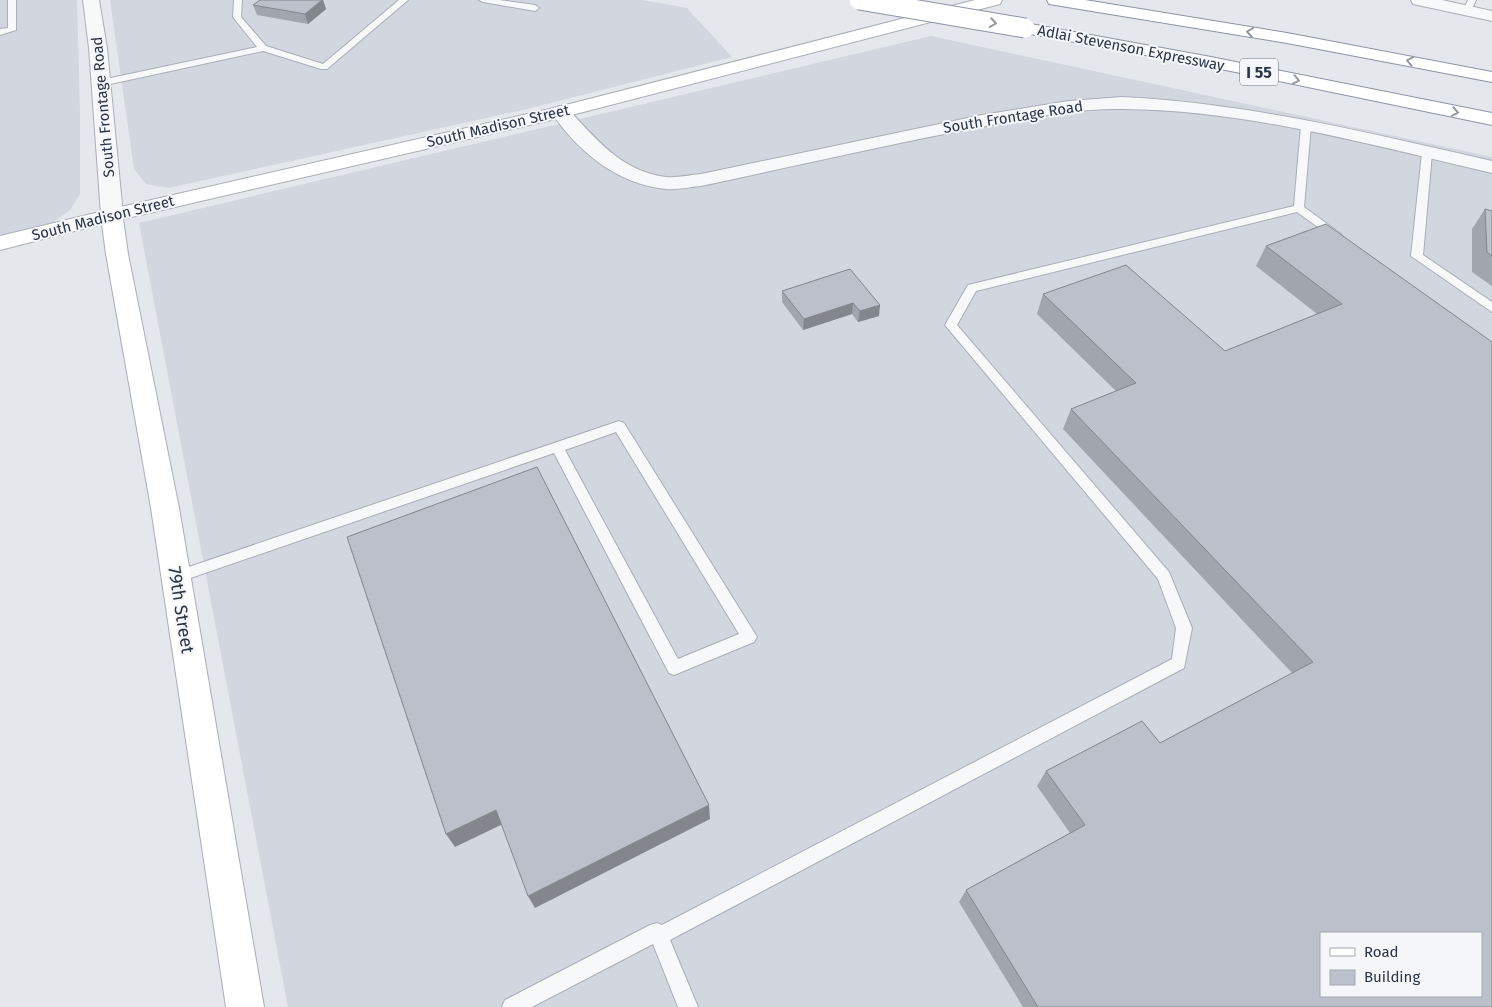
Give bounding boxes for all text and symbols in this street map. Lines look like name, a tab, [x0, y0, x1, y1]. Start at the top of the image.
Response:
one-way arrow	[989, 17, 998, 27]
street label: Adlai Stevenson Expressway	[1036, 21, 1227, 75]
one-way arrow	[1245, 28, 1254, 38]
street label: South Frontage Road	[88, 36, 118, 178]
one-way arrow	[1405, 57, 1414, 67]
road number: I 55	[1240, 58, 1278, 86]
one-way arrow	[1292, 74, 1301, 84]
street label: South Frontage Road	[942, 97, 1084, 137]
street label: South Madison Street	[425, 101, 572, 151]
one-way arrow	[1451, 106, 1460, 117]
street label: South Madison Street	[30, 191, 177, 244]
street label: 79th Street	[163, 565, 199, 656]
legend	[1320, 932, 1482, 997]
text: Road	[1364, 943, 1399, 961]
text: Building	[1364, 968, 1420, 986]

